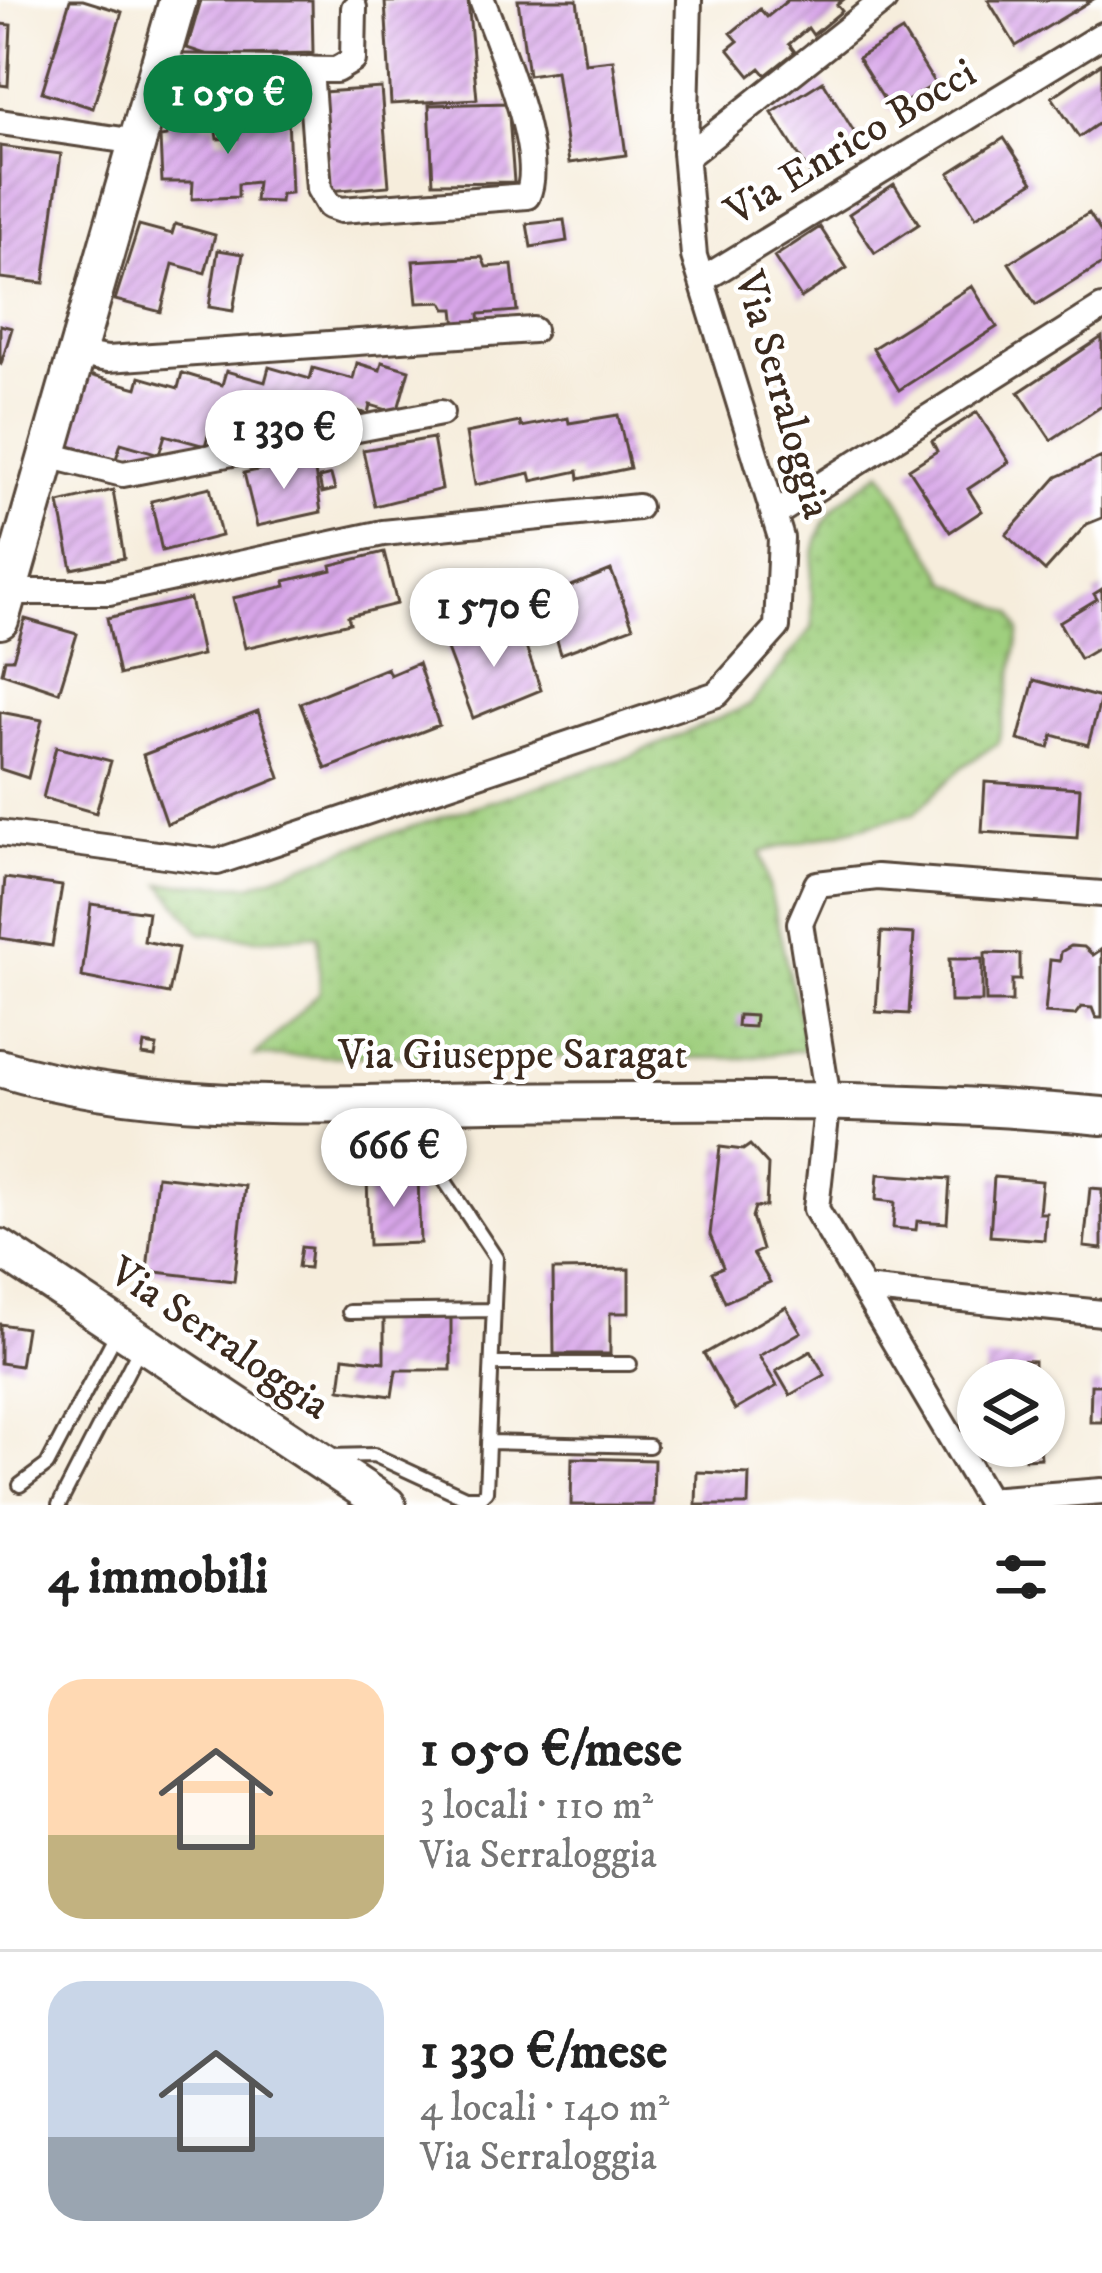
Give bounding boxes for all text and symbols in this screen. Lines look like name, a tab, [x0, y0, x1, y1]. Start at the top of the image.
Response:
street label: Via Enrico Bocci	[715, 48, 986, 239]
pin: 1 050 €	[117, 55, 339, 157]
text: 1 050 €	[170, 69, 286, 118]
street label: Via Serraloggia	[722, 264, 842, 525]
pin: 1 330 €	[173, 390, 395, 492]
text: 1 330 €	[232, 404, 336, 453]
pin: 1 570 €	[383, 568, 605, 670]
text: 1 570 €	[437, 582, 551, 631]
street label: Via Giuseppe Saragat	[337, 1030, 688, 1082]
pin: 666 €	[310, 1108, 478, 1210]
text: 666 €	[348, 1122, 440, 1171]
street label: Via Serraloggia	[98, 1246, 339, 1432]
map controls	[957, 1359, 1065, 1467]
button: layers	[957, 1359, 1065, 1467]
icon: filters	[988, 1544, 1054, 1610]
text: 4 immobili	[48, 1545, 268, 1609]
text: 1 050 €/mese	[420, 1718, 682, 1782]
icon: home	[144, 1727, 288, 1871]
text: 3 locali · 110 m²	[420, 1782, 653, 1831]
text: Via Serraloggia	[420, 1831, 657, 1880]
text: 1 330 €/mese	[420, 2020, 667, 2084]
icon: home	[144, 2029, 288, 2173]
text: 4 locali · 140 m²	[420, 2084, 669, 2133]
text: Via Serraloggia	[420, 2133, 657, 2182]

